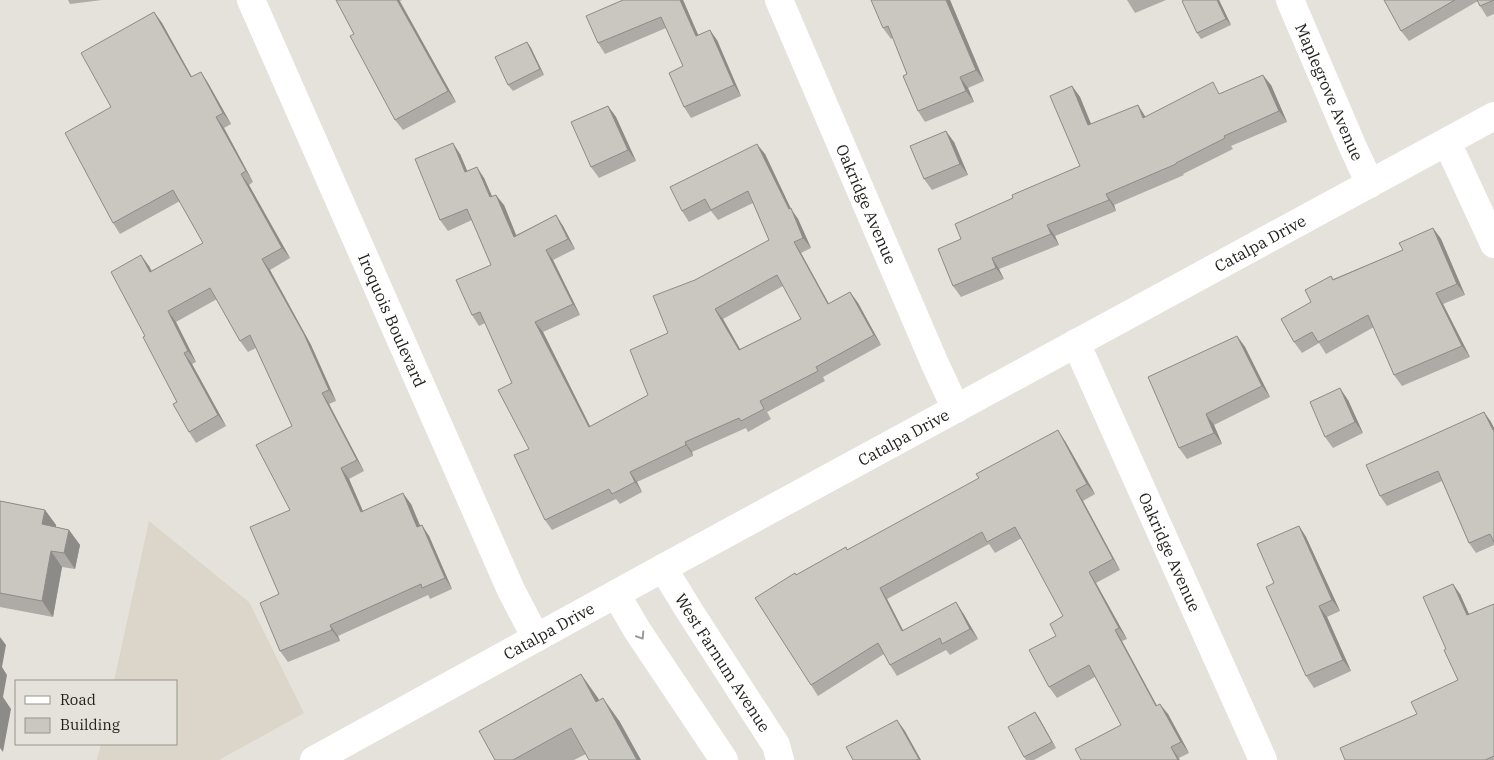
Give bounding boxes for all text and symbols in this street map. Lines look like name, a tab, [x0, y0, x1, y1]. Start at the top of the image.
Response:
street label: Maplegrove Avenue	[1291, 20, 1368, 164]
street label: Oakridge Avenue	[832, 141, 901, 267]
street label: Catalpa Drive	[1211, 210, 1309, 276]
street label: Iroquois Boulevard	[354, 250, 430, 390]
street label: Catalpa Drive	[854, 404, 952, 470]
street label: Oakridge Avenue	[1134, 489, 1205, 615]
street label: West Farnum Avenue	[671, 590, 775, 736]
street label: Catalpa Drive	[500, 598, 598, 664]
one-way arrow	[635, 630, 644, 640]
legend	[15, 680, 178, 745]
text: Road	[60, 690, 96, 709]
text: Building	[60, 715, 120, 734]

